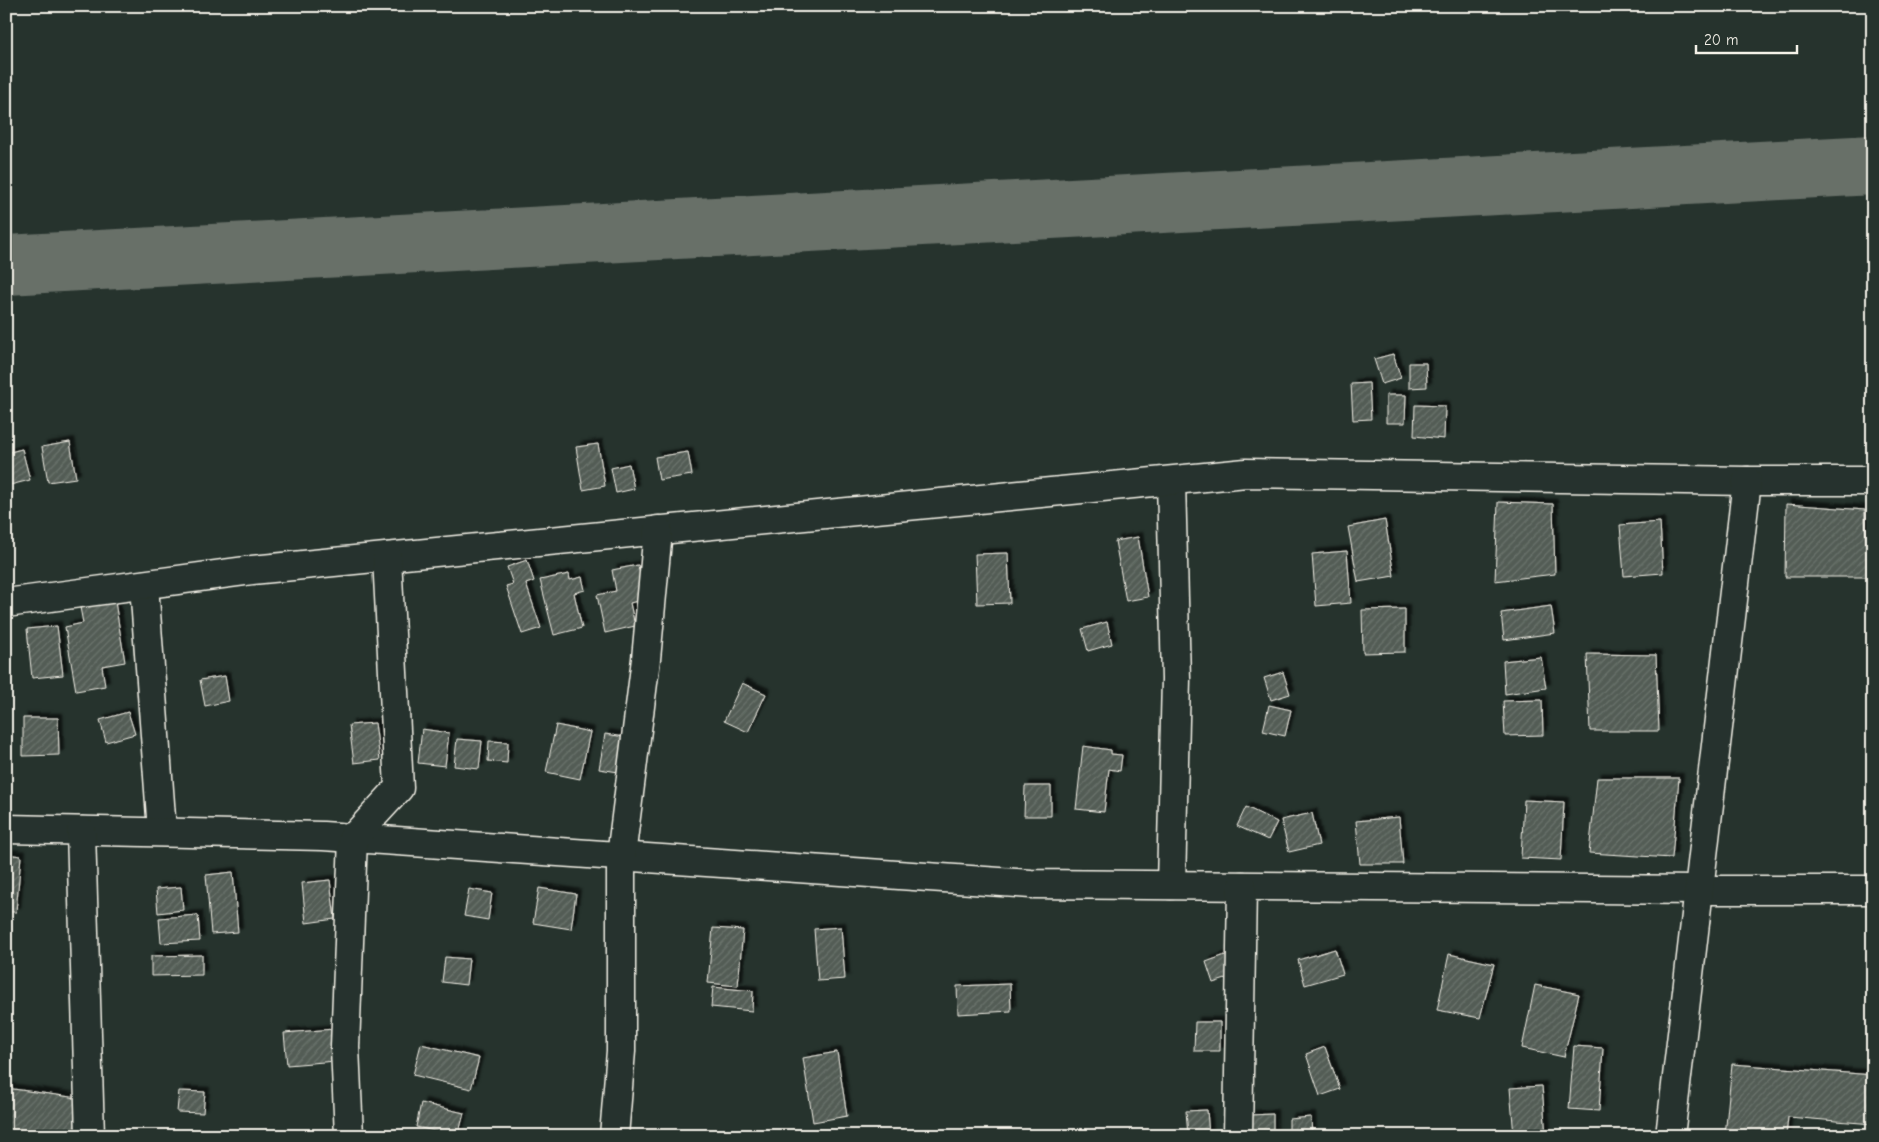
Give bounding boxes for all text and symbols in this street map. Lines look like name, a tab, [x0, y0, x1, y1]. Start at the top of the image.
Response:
scale bar	[1696, 22, 1798, 54]
text: 20 m	[1704, 31, 1738, 49]

